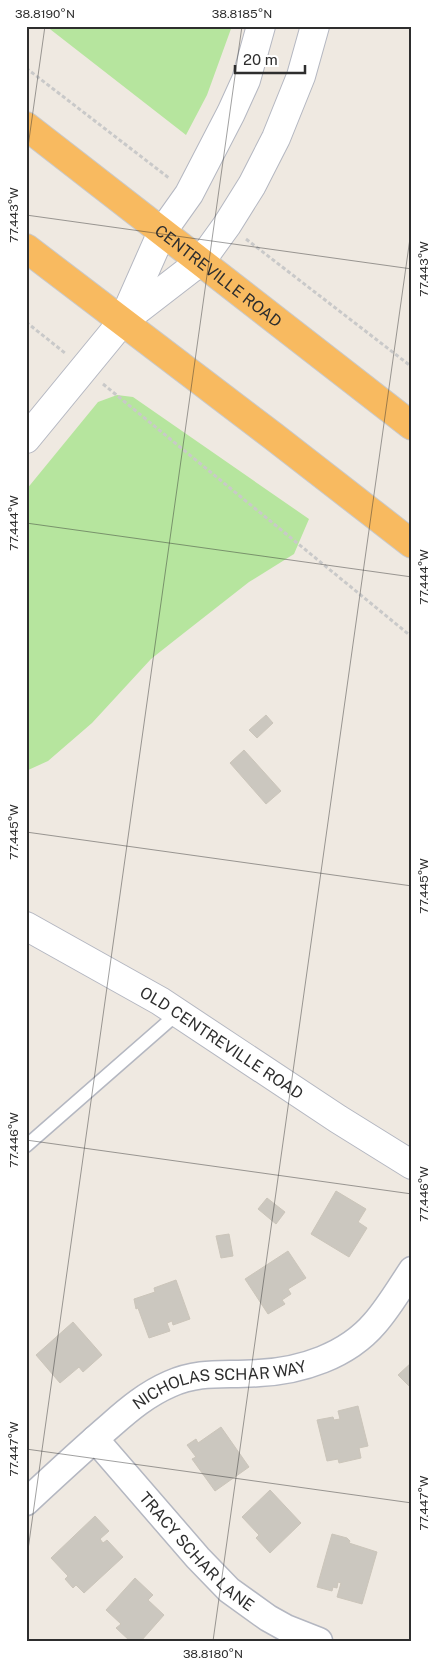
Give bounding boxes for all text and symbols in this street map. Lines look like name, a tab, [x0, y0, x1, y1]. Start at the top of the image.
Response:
text: 38.8190°N	[15, 7, 75, 21]
text: 38.8185°N	[212, 7, 272, 21]
scale bar	[235, 42, 306, 74]
text: 20 m	[243, 51, 278, 68]
text: 77.443°W	[7, 187, 21, 243]
street label: CENTREVILLE ROAD	[151, 221, 286, 331]
text: 77.443°W	[417, 241, 431, 297]
text: 77.444°W	[7, 495, 21, 551]
text: 77.444°W	[417, 549, 431, 605]
text: 77.445°W	[7, 804, 21, 860]
text: 77.445°W	[417, 858, 431, 914]
street label: OLD CENTREVILLE ROAD	[137, 982, 307, 1103]
text: 77.446°W	[7, 1112, 21, 1168]
text: 77.446°W	[417, 1166, 431, 1222]
street label: NICHOLAS SCHAR WAY	[129, 1356, 309, 1413]
text: 77.447°W	[7, 1421, 21, 1477]
text: 77.447°W	[417, 1475, 431, 1531]
street label: TRACY SCHAR LANE	[136, 1488, 258, 1615]
text: 38.8180°N	[183, 1647, 243, 1661]

